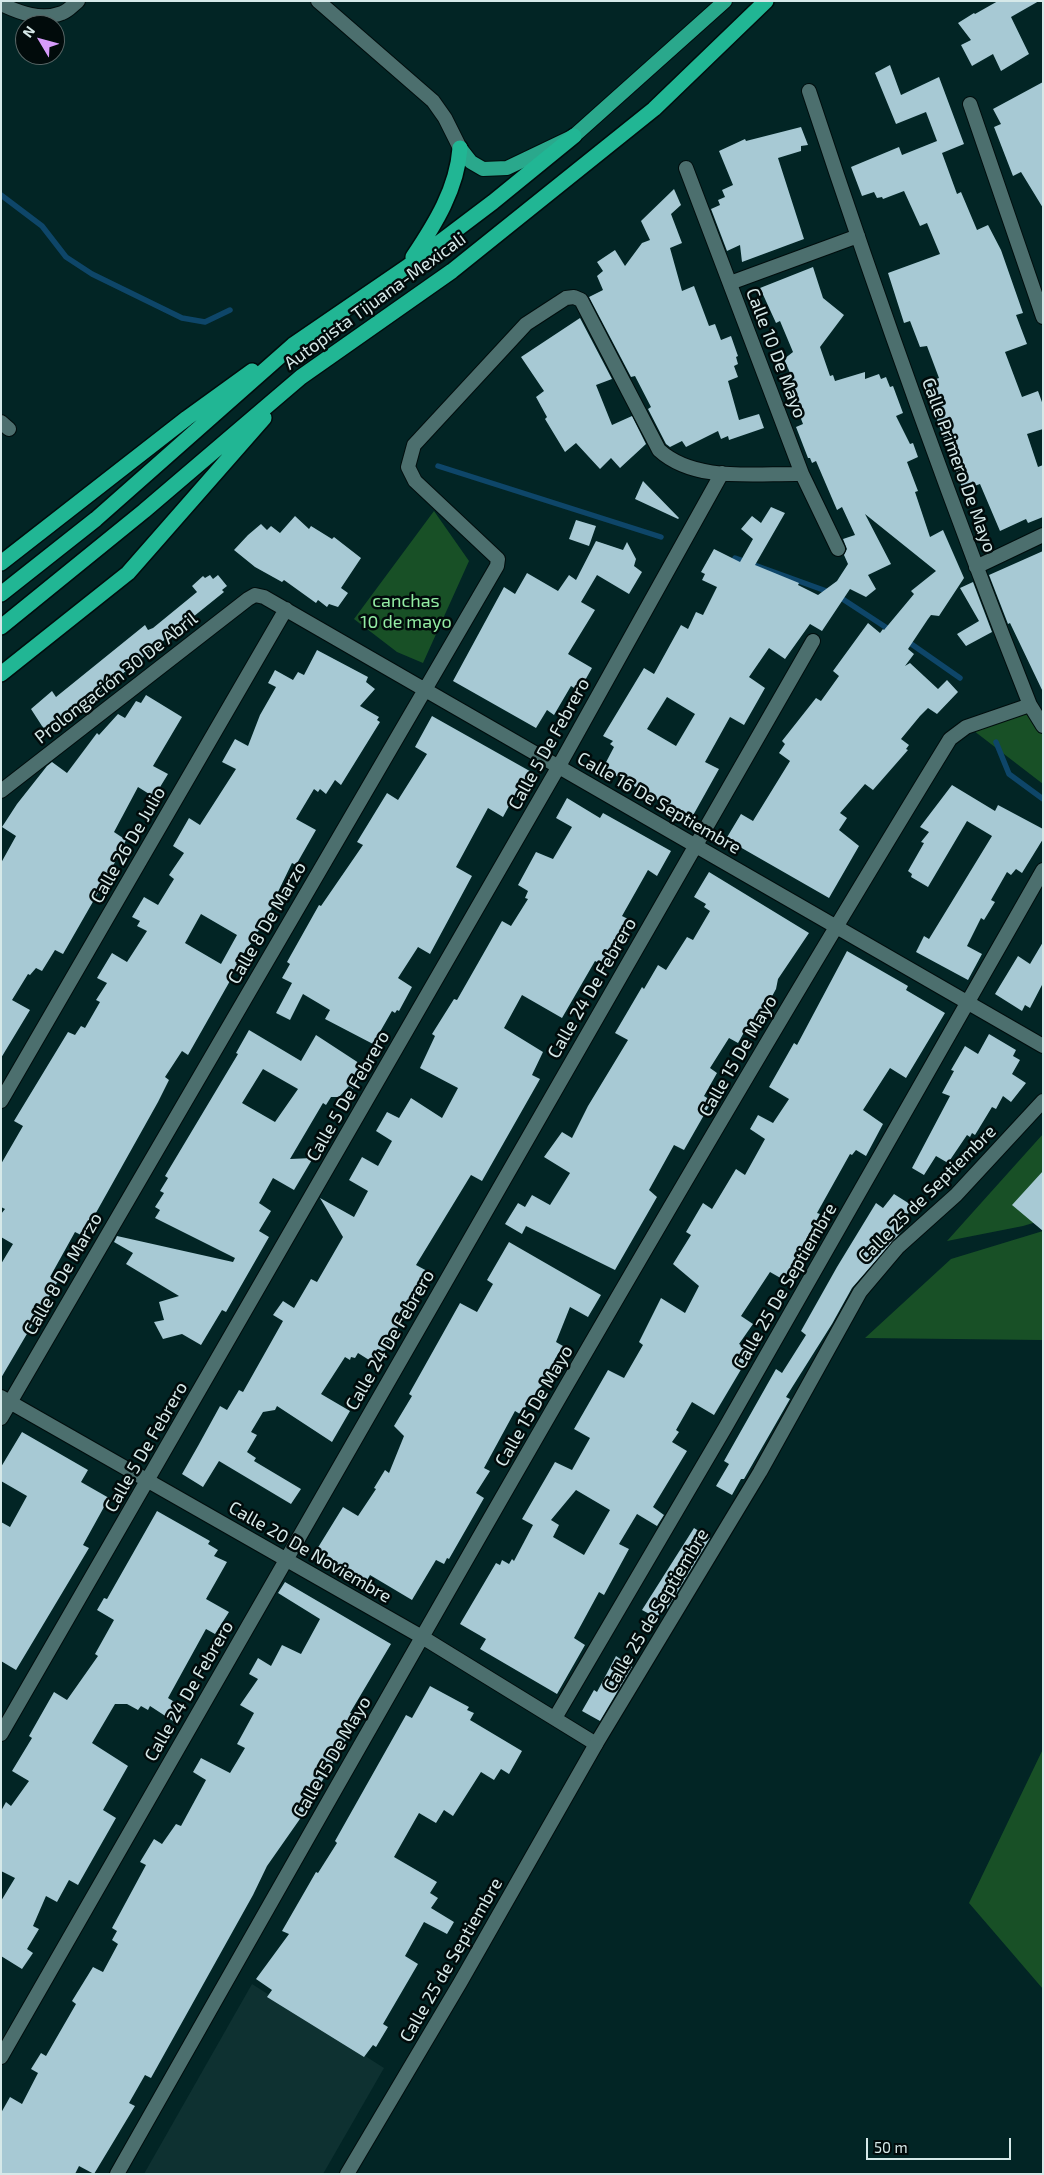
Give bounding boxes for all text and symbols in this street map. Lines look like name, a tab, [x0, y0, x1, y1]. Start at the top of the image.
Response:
north arrow	[15, 15, 65, 65]
text: N	[19, 22, 38, 40]
street label: Autopista Tijuana-Mexicali	[280, 228, 470, 374]
street label: Calle 10 De Mayo	[741, 285, 811, 421]
street label: Calle Primero De Mayo	[917, 375, 1001, 555]
park label: canchas 10 de mayo	[360, 590, 452, 632]
street label: Prolongación 30 De Abril	[30, 608, 202, 748]
street label: Calle 5 De Febrero	[504, 674, 594, 814]
street label: Calle 16 De Septiembre	[573, 747, 745, 859]
street label: Calle 26 De Julio	[86, 783, 170, 907]
street label: Calle 8 De Marzo	[223, 858, 311, 988]
street label: Calle 24 De Febrero	[543, 914, 641, 1062]
street label: Calle 15 De Mayo	[695, 992, 781, 1120]
street label: Calle 5 De Febrero	[302, 1027, 394, 1165]
street label: Calle 25 de Septiembre	[854, 1121, 1000, 1267]
street label: Calle 25 De Septiembre	[729, 1199, 841, 1373]
street label: Calle 8 De Marzo	[19, 1209, 107, 1339]
street label: Calle 24 De Febrero	[341, 1266, 439, 1414]
street label: Calle 15 De Mayo	[491, 1342, 577, 1470]
street label: Calle 5 De Febrero	[100, 1378, 192, 1516]
street label: Calle 20 De Noviembre	[225, 1497, 395, 1607]
street label: Calle 25 de Septiembre	[599, 1525, 713, 1695]
street label: Calle 24 De Febrero	[140, 1617, 238, 1765]
street label: Calle 15 De Mayo	[289, 1693, 375, 1821]
street label: Calle 25 de Septiembre	[395, 1874, 507, 2046]
scale bar	[869, 2128, 1014, 2160]
text: 50 m	[874, 2138, 908, 2156]

